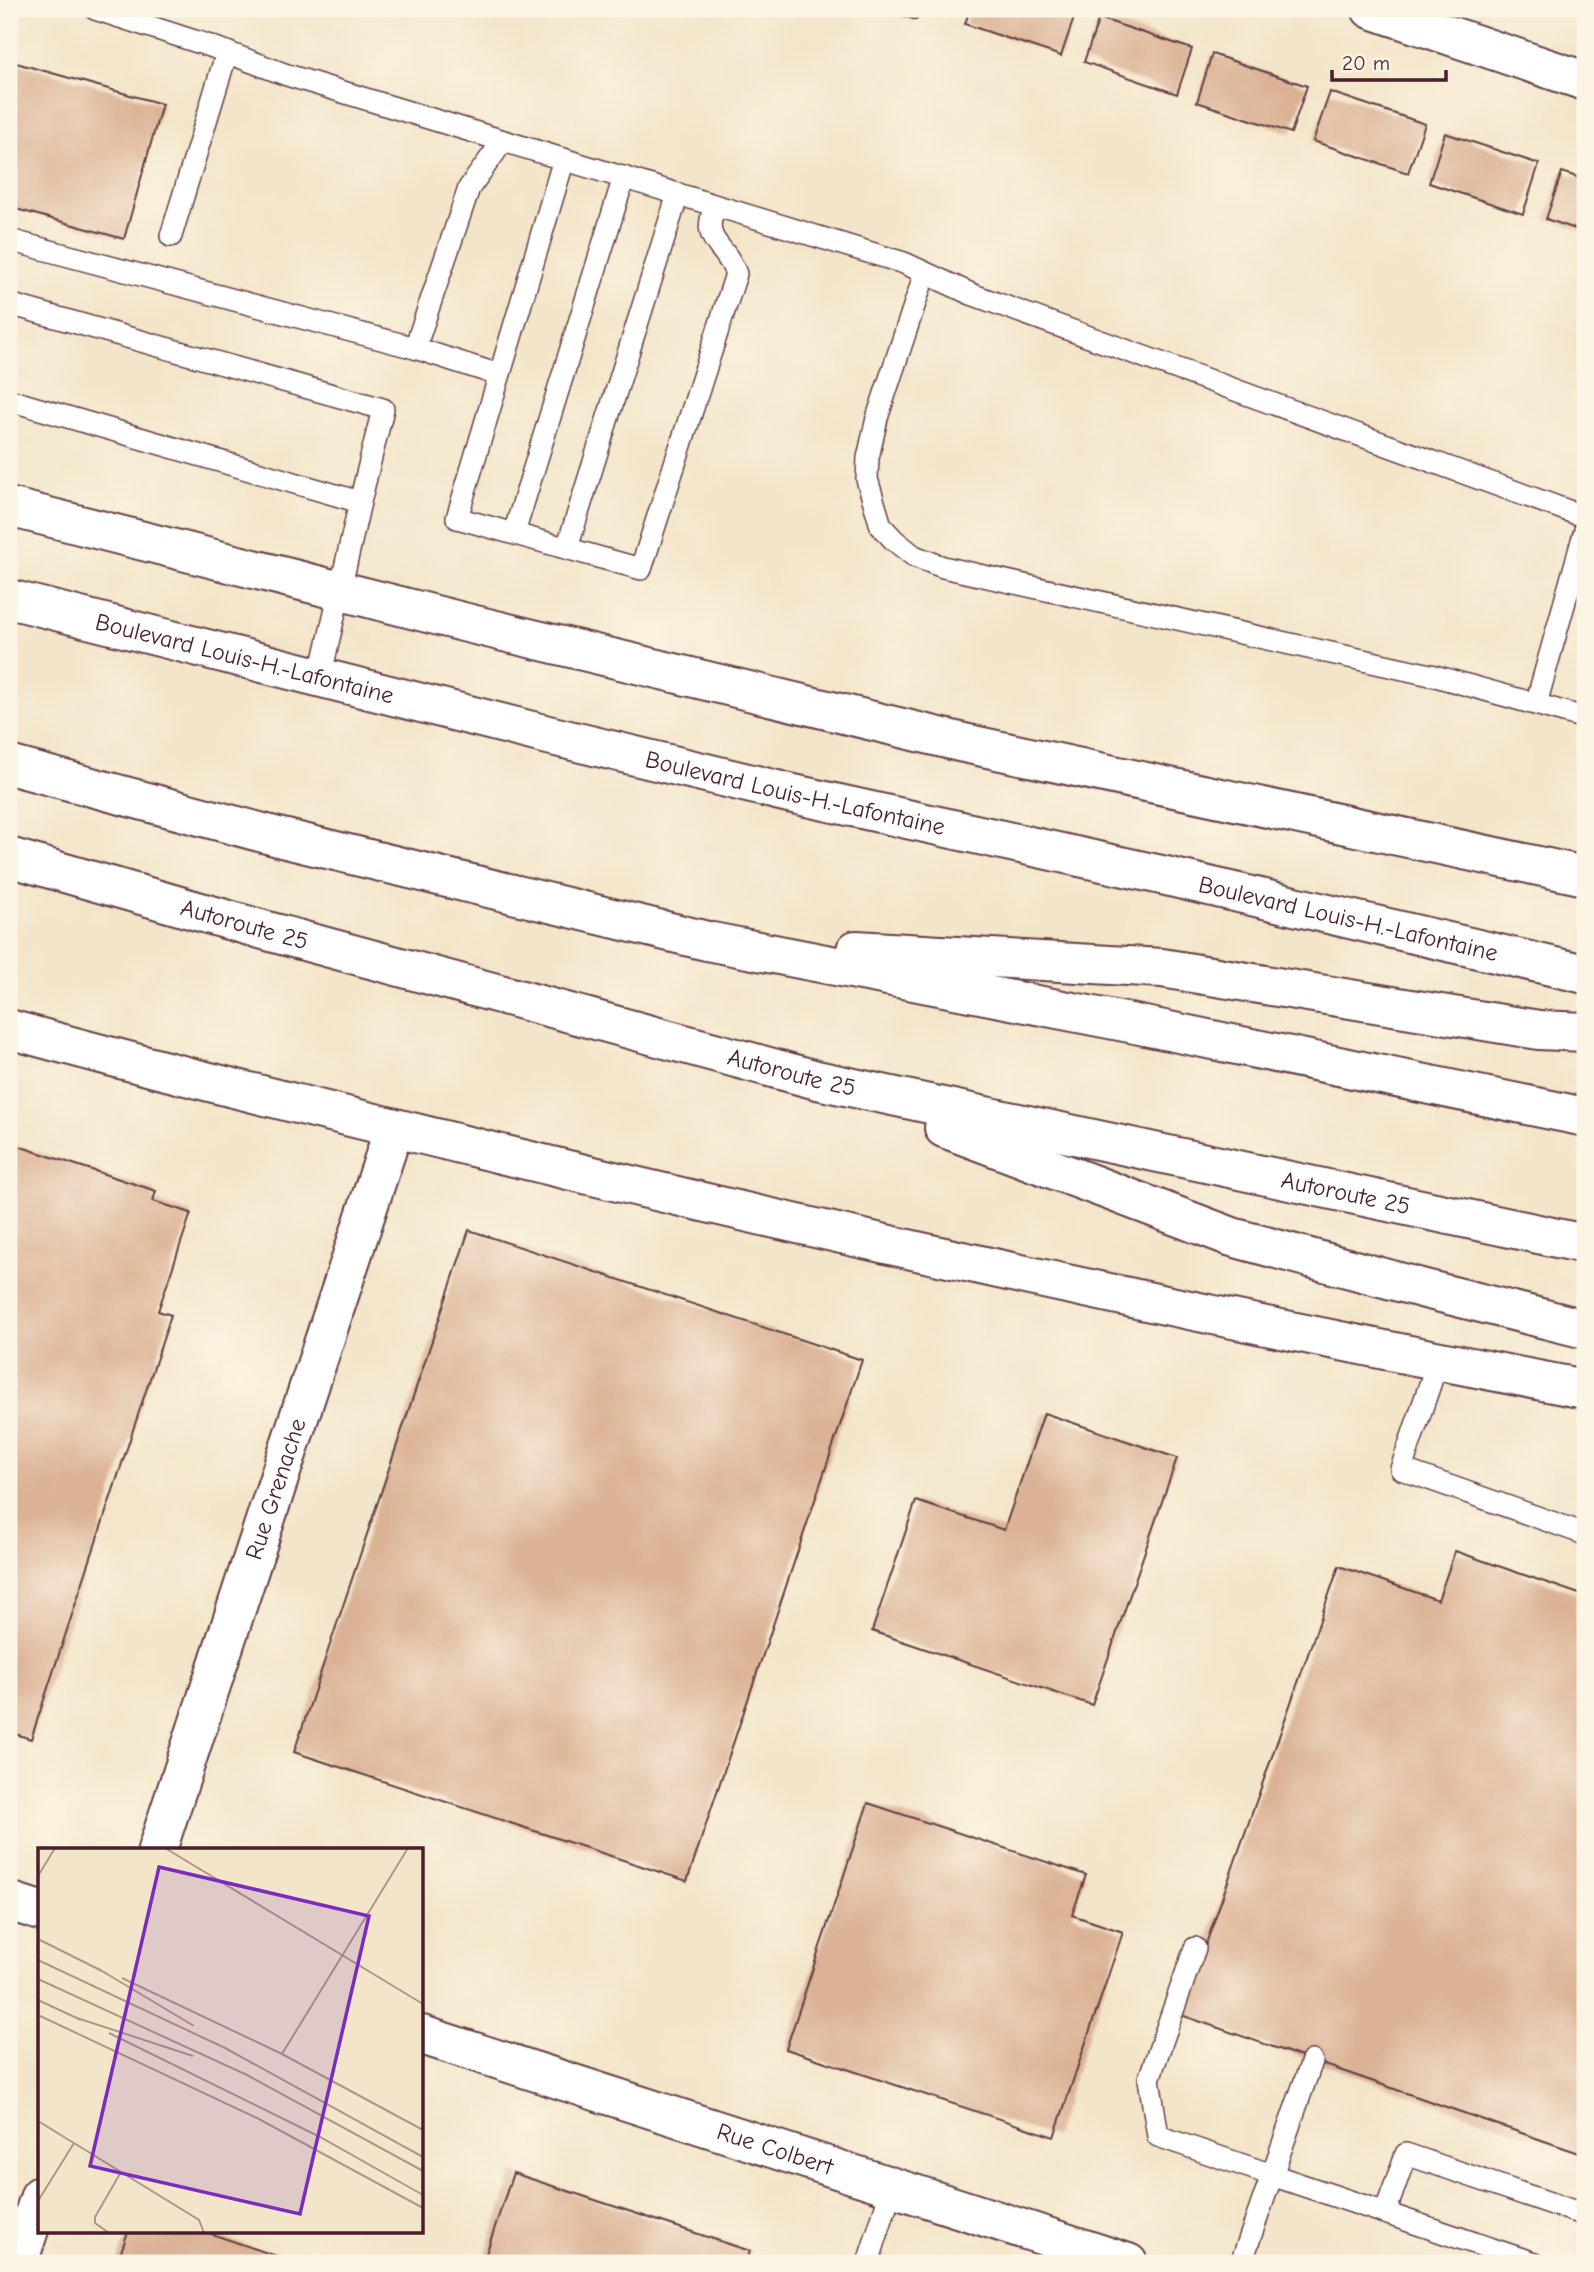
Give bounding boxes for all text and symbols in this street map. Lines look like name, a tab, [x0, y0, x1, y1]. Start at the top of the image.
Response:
scale bar	[1332, 38, 1445, 82]
text: 20 m	[1342, 51, 1390, 75]
street label: Boulevard Louis-H.-Lafontaine	[93, 607, 397, 710]
street label: Boulevard Louis-H.-Lafontaine	[643, 745, 948, 841]
street label: Boulevard Louis-H.-Lafontaine	[1196, 870, 1501, 967]
street label: Autoroute 25	[178, 893, 311, 955]
street label: Autoroute 25	[725, 1042, 858, 1102]
street label: Autoroute 25	[1279, 1166, 1413, 1220]
street label: Rue Grenache	[239, 1415, 312, 1563]
inset map	[38, 1848, 424, 2234]
street label: Rue Colbert	[713, 2117, 838, 2181]

